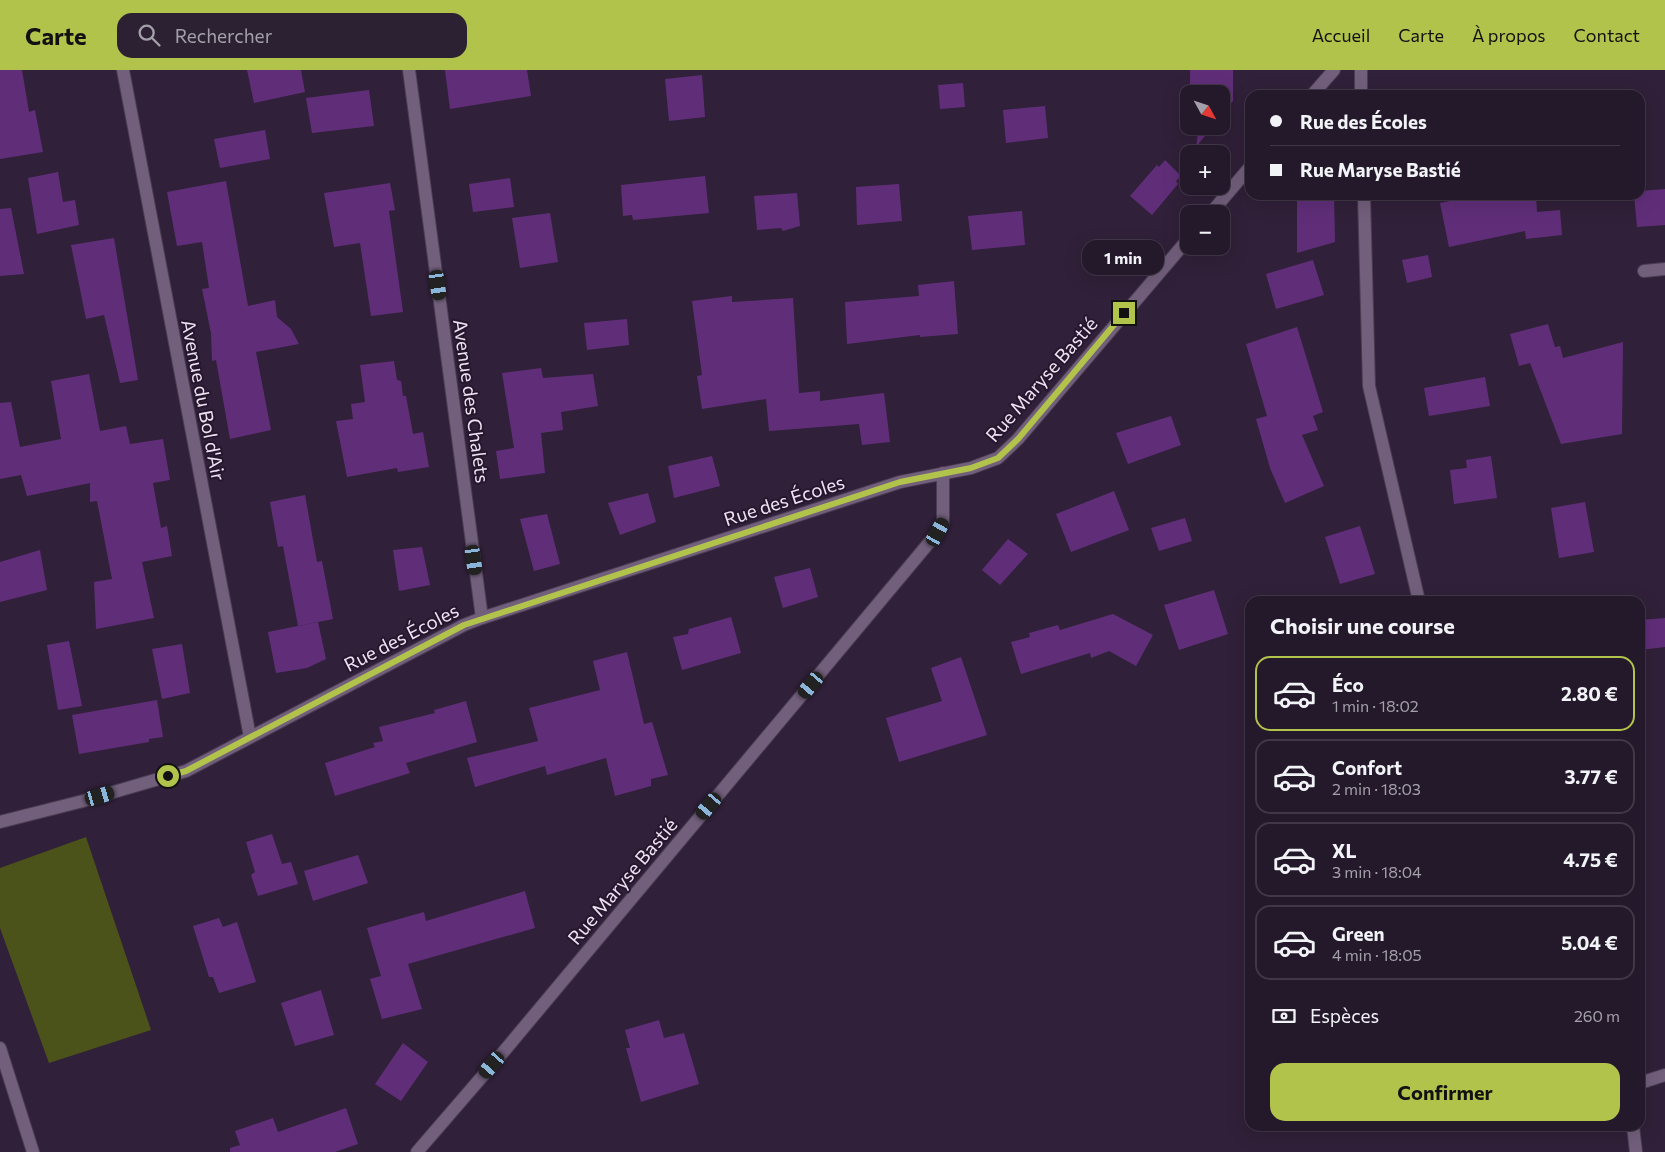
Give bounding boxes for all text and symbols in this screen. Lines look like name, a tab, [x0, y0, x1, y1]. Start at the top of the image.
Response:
search box	[117, 13, 467, 58]
text: Carte	[25, 21, 87, 50]
icon: search	[135, 21, 163, 49]
text: Rechercher	[175, 24, 272, 47]
text: Accueil	[1312, 24, 1370, 46]
text: Carte	[1398, 24, 1444, 46]
text: À propos	[1472, 24, 1546, 46]
text: Contact	[1574, 24, 1640, 46]
north arrow	[1180, 85, 1230, 135]
map controls	[1180, 85, 1230, 255]
text: Rue des Écoles	[1300, 110, 1427, 133]
button: +	[1180, 145, 1230, 195]
text: Rue Maryse Bastié	[1300, 158, 1461, 181]
button: −	[1180, 205, 1230, 255]
callout: 1 min	[1083, 240, 1165, 276]
text: 1 min	[1104, 248, 1142, 267]
car	[428, 269, 447, 301]
route end	[1113, 302, 1135, 324]
street label: Rue Maryse Bastié	[981, 312, 1101, 446]
street label: Avenue du Bol d'Air	[177, 317, 231, 483]
street label: Avenue des Chalets	[449, 318, 495, 484]
street label: Rue des Écoles	[721, 470, 847, 530]
car	[924, 515, 951, 549]
car	[464, 544, 483, 576]
street label: Rue des Écoles	[340, 598, 462, 676]
text: Choisir une course	[1270, 612, 1455, 639]
car	[795, 669, 826, 701]
icon: car	[1272, 671, 1317, 716]
text: Éco	[1332, 673, 1364, 696]
text: 2.80 €	[1561, 682, 1618, 705]
text: 1 min · 18:02	[1332, 696, 1419, 715]
icon: car	[1272, 754, 1317, 799]
text: Confort	[1332, 756, 1402, 779]
route start	[157, 765, 179, 787]
text: 3.77 €	[1564, 765, 1618, 788]
text: 2 min · 18:03	[1332, 779, 1421, 798]
car	[83, 785, 116, 807]
car	[693, 790, 724, 822]
street label: Rue Maryse Bastié	[562, 813, 682, 949]
icon: car	[1272, 837, 1317, 882]
text: XL	[1332, 839, 1357, 862]
text: 4.75 €	[1563, 848, 1618, 871]
text: 3 min · 18:04	[1332, 862, 1422, 881]
icon: car	[1272, 920, 1317, 965]
text: Green	[1332, 922, 1384, 945]
text: 5.04 €	[1561, 931, 1618, 954]
text: 4 min · 18:05	[1332, 945, 1422, 964]
icon: cash	[1270, 1002, 1298, 1030]
text: Espèces	[1310, 1004, 1379, 1027]
text: 260 m	[1574, 1006, 1620, 1025]
car	[476, 1049, 507, 1081]
button: Confirmer	[1270, 1063, 1620, 1121]

